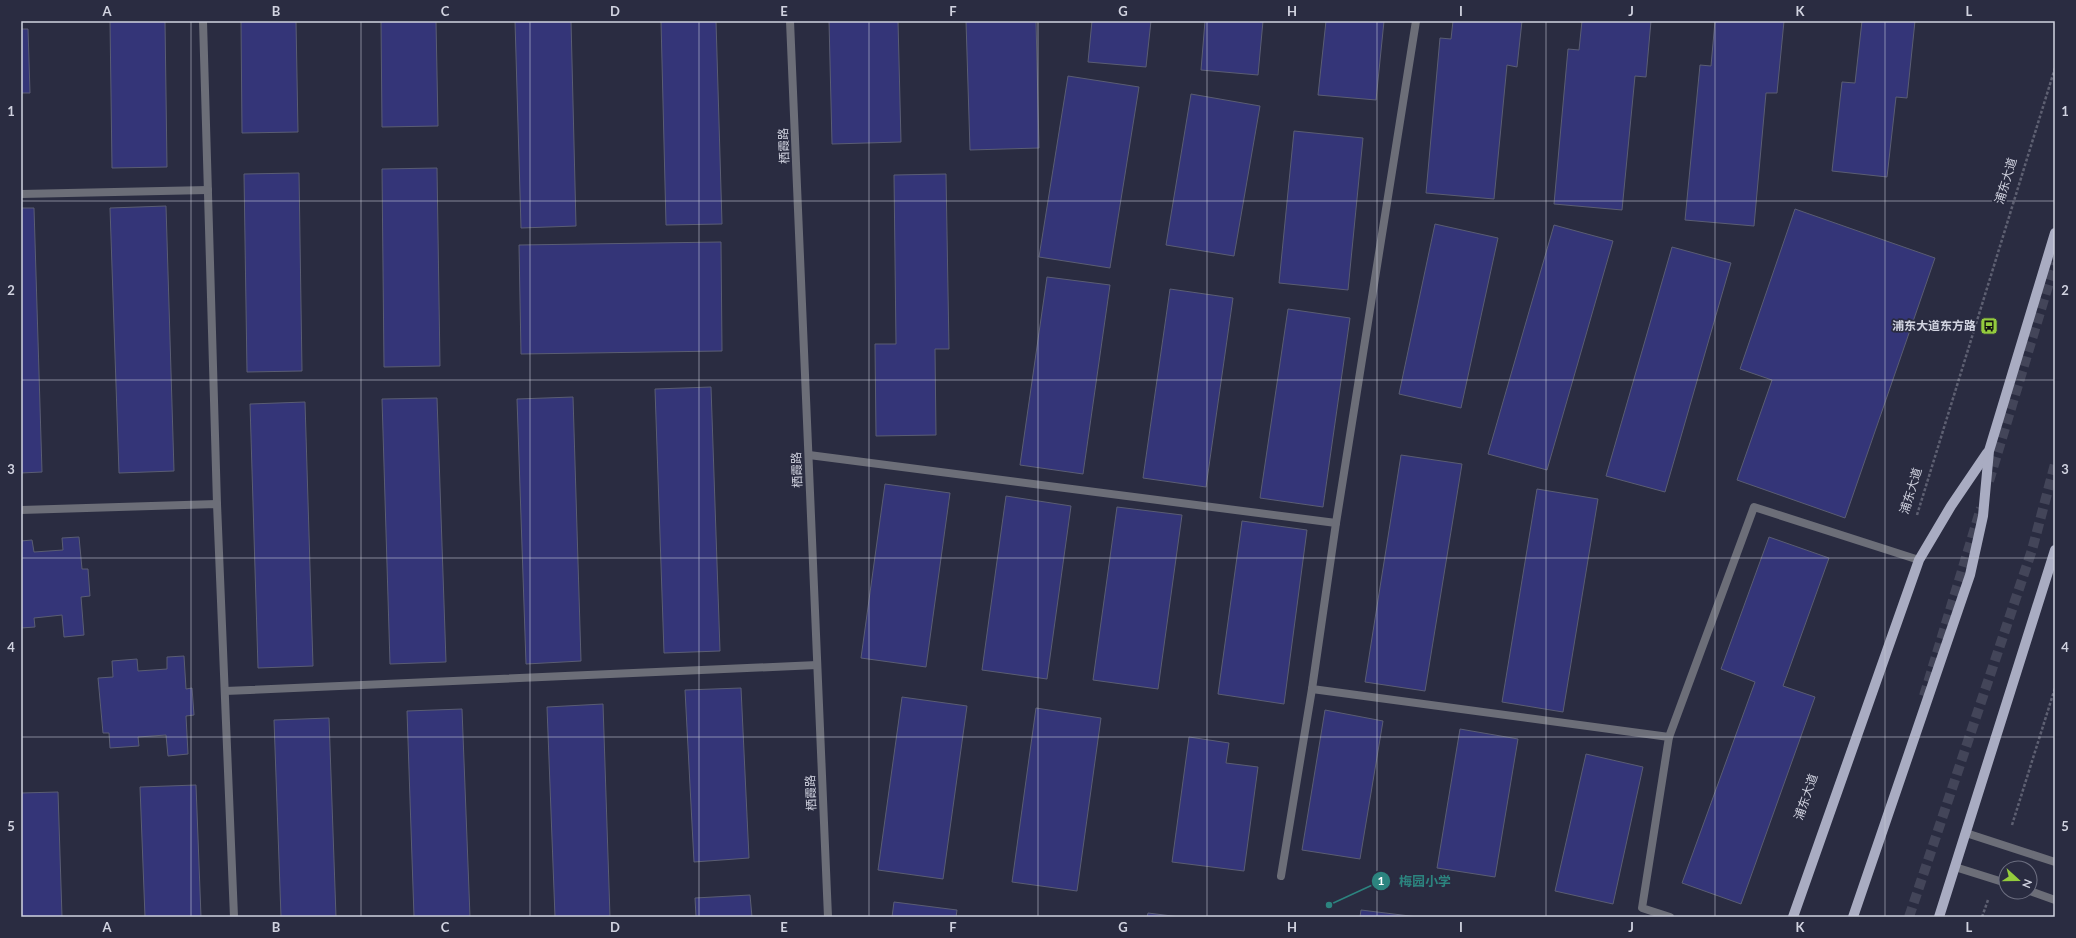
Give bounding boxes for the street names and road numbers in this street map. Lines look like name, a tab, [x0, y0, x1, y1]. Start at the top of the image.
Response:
street label: 栖霞路	[775, 128, 792, 164]
street label: 浦东大道	[1991, 156, 2020, 206]
street label: 栖霞路	[788, 452, 805, 488]
street label: 浦东大道	[1896, 466, 1925, 516]
street label: 浦东大道	[1791, 772, 1820, 822]
street label: 栖霞路	[802, 775, 819, 811]

